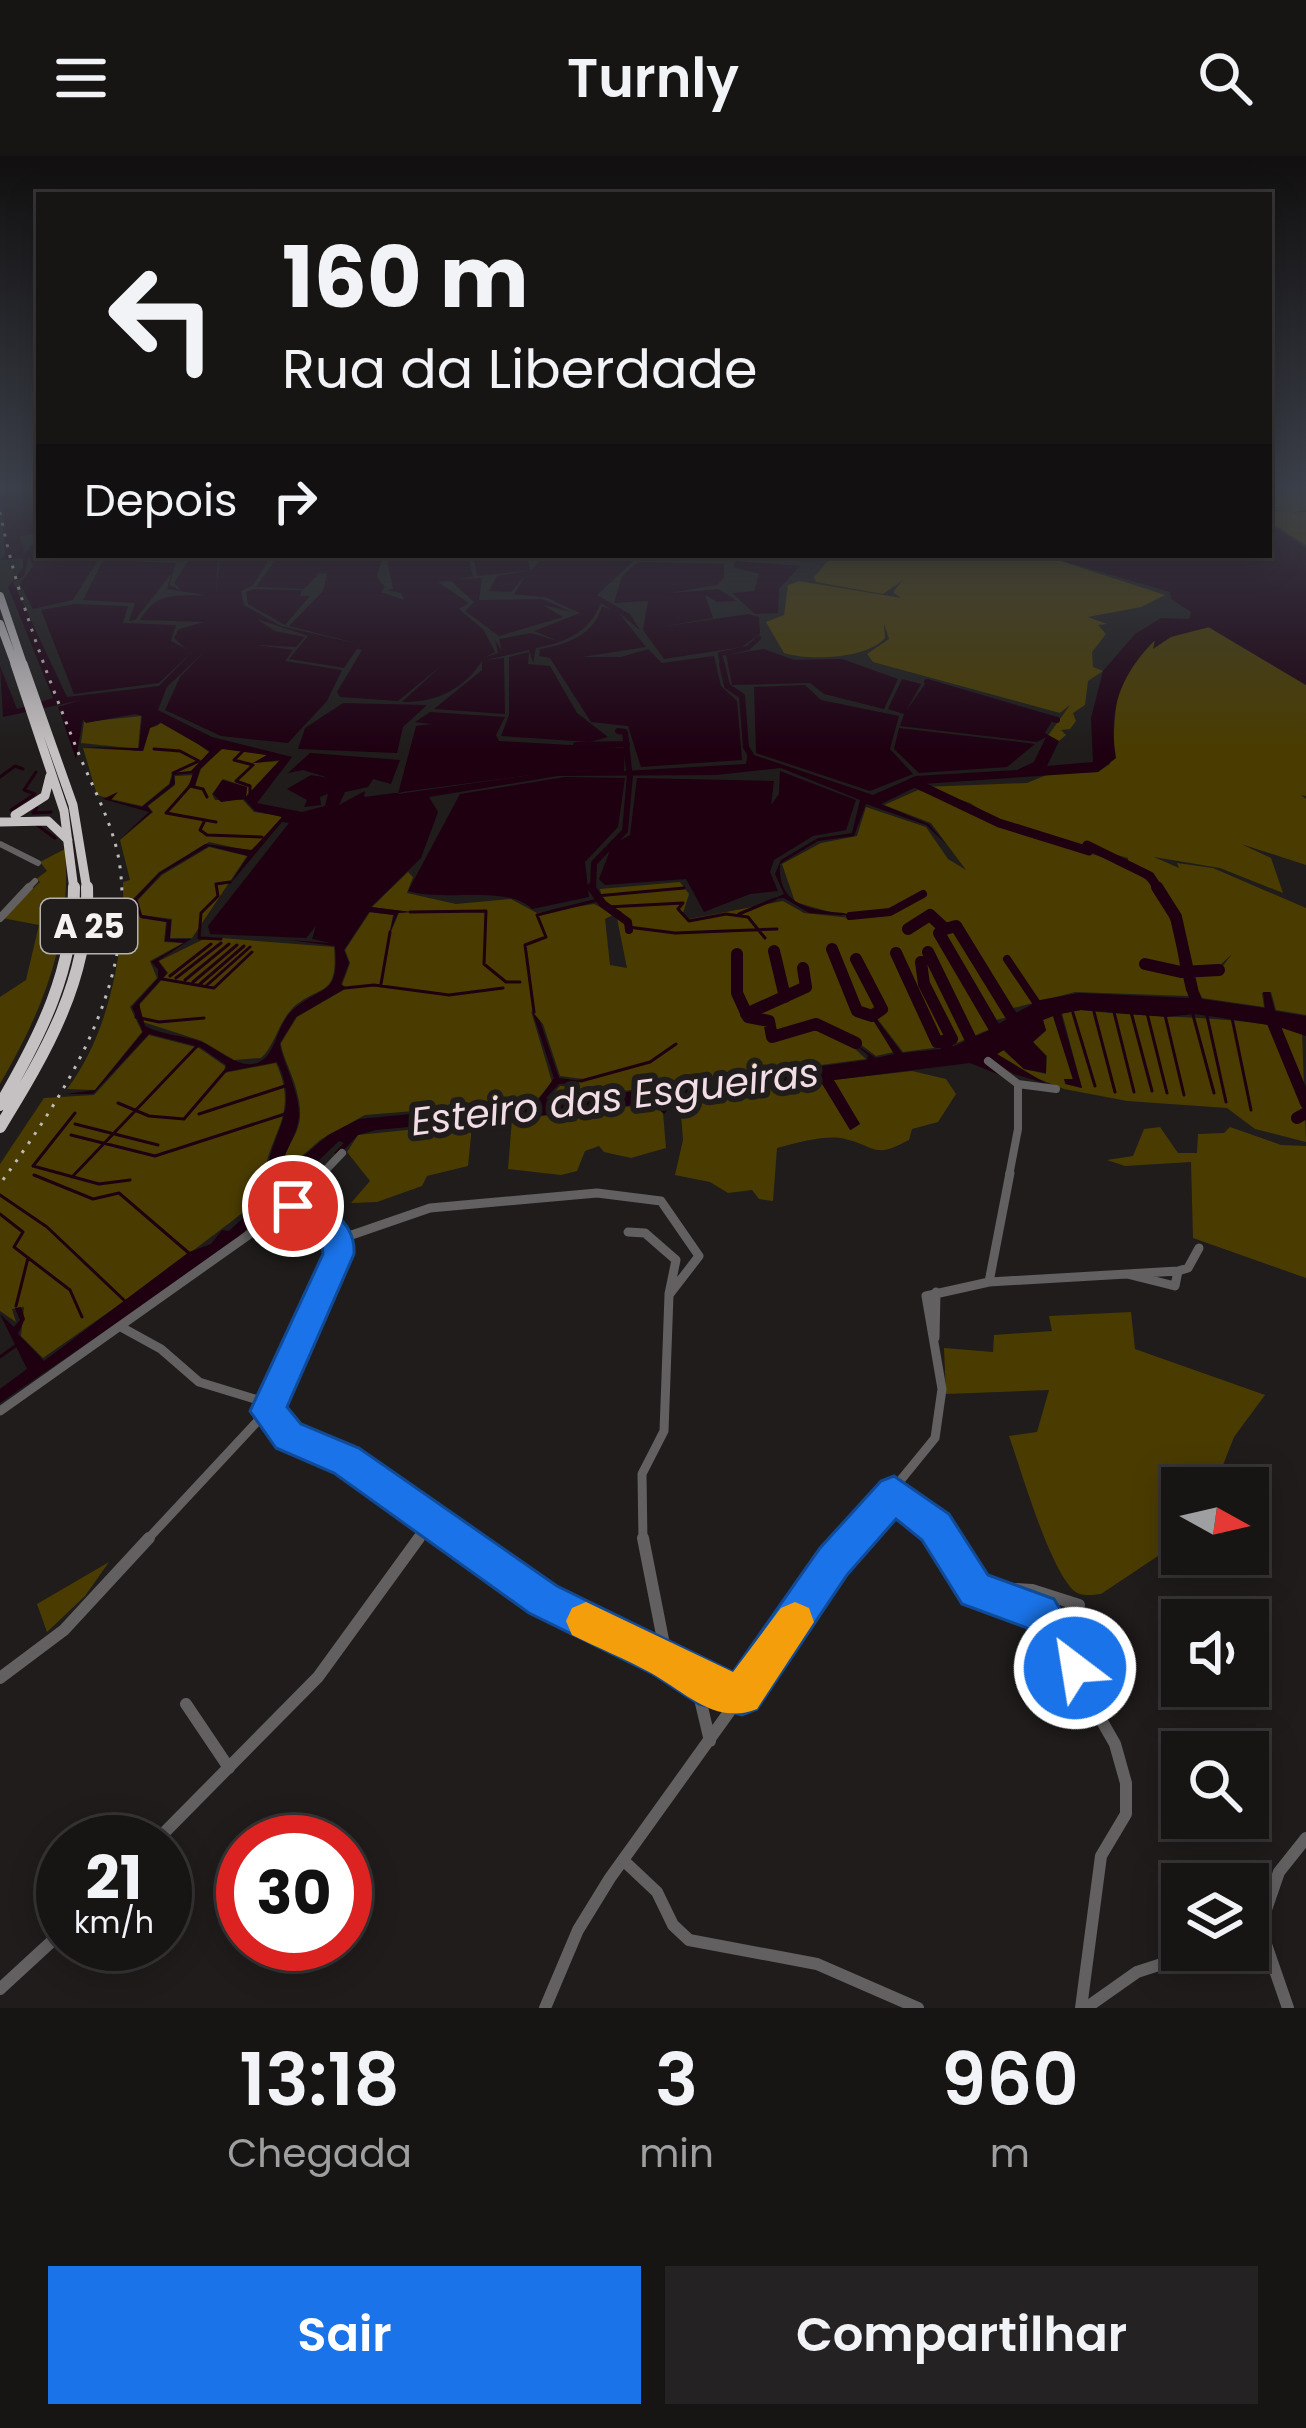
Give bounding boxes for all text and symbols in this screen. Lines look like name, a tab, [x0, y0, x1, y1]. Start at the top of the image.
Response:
text: Turnly	[567, 40, 739, 116]
icon: menu	[48, 45, 114, 111]
icon: search	[1192, 45, 1258, 111]
text: 160 m	[282, 219, 529, 336]
icon: left	[84, 240, 240, 396]
text: Rua da Liberdade	[282, 331, 757, 407]
icon: right	[262, 468, 328, 534]
text: Depois	[84, 469, 238, 532]
road number: A 25	[41, 899, 137, 953]
water label: Esteiro das Esgueiras	[408, 1045, 822, 1149]
pin	[242, 1155, 344, 1257]
icon: arrive	[260, 1173, 326, 1239]
north arrow	[1161, 1467, 1269, 1575]
map controls	[1161, 1467, 1269, 1971]
button: sound	[1161, 1599, 1269, 1707]
position arrow	[1012, 1605, 1138, 1731]
button: search	[1161, 1731, 1269, 1839]
speed limit sign: 30	[216, 1815, 372, 1971]
text: 21	[86, 1836, 142, 1920]
button: layers	[1161, 1863, 1269, 1971]
text: km/h	[74, 1901, 154, 1944]
text: 13:18	[239, 2029, 400, 2130]
text: 3	[655, 2029, 698, 2130]
text: 960	[941, 2029, 1079, 2130]
text: Chegada	[227, 2126, 412, 2181]
text: min	[639, 2126, 714, 2181]
text: m	[990, 2126, 1030, 2181]
button: Sair	[48, 2266, 641, 2404]
button: Compartilhar	[665, 2266, 1258, 2404]

